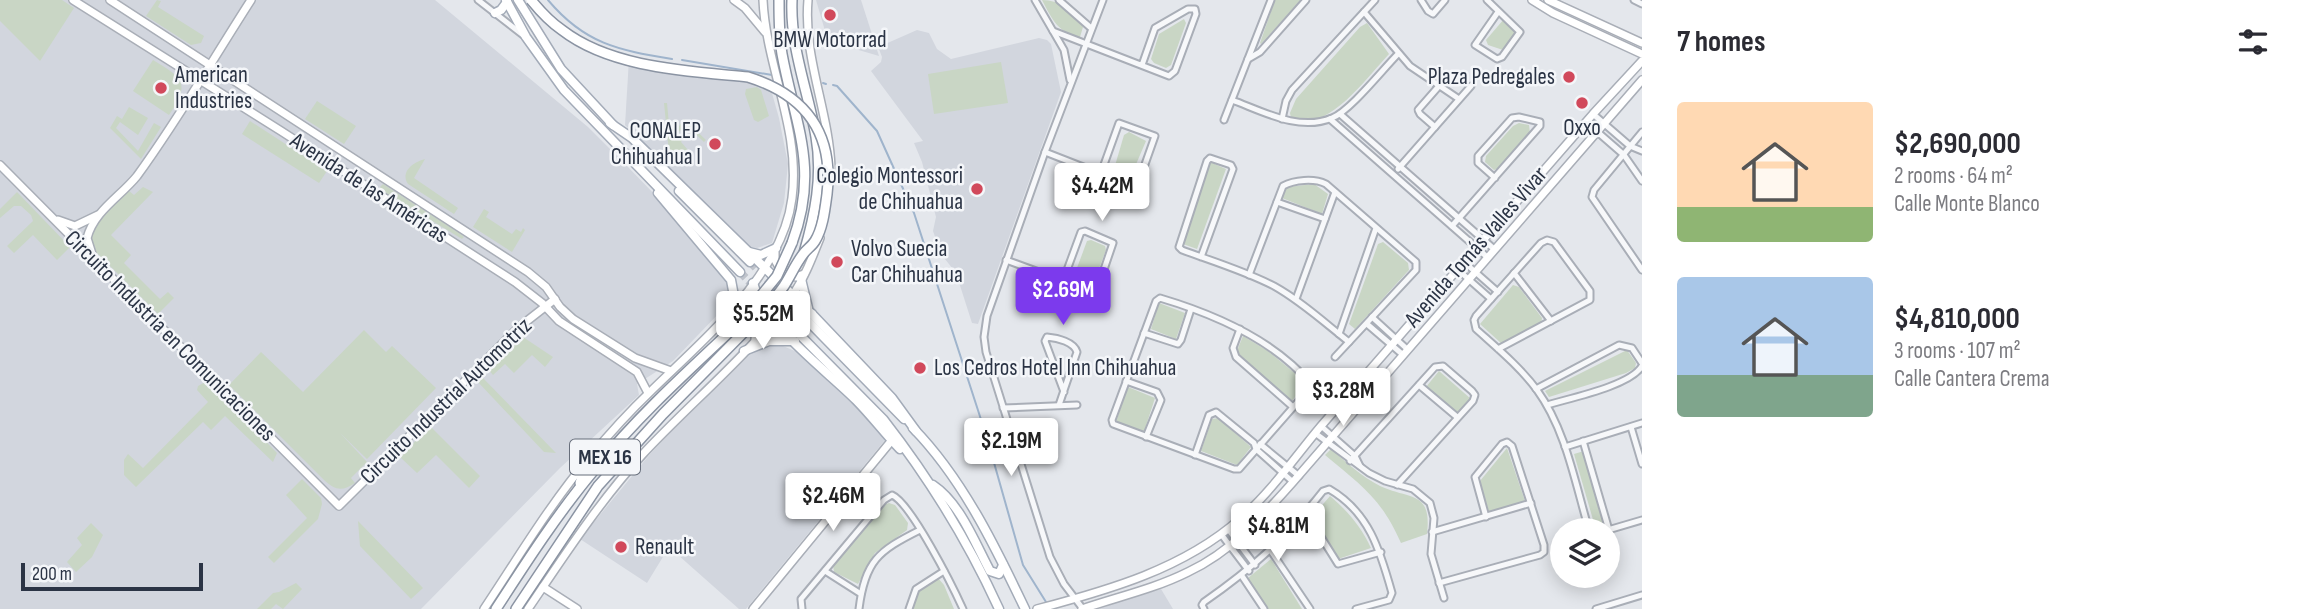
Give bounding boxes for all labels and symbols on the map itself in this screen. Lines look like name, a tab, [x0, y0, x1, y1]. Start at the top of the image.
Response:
marker: BMW Motorrad	[822, 7, 838, 23]
place label: BMW Motorrad	[773, 26, 887, 54]
place label: American Industries	[174, 61, 252, 115]
place label: Plaza Pedregales	[1428, 63, 1555, 91]
marker: Plaza Pedregales	[1561, 69, 1577, 85]
marker: American Industries	[153, 80, 169, 96]
marker: Oxxo	[1574, 95, 1590, 111]
place label: Oxxo	[1563, 114, 1601, 142]
place label: CONALEP Chihuahua I	[611, 117, 701, 171]
street label: Avenida de las Américas	[284, 126, 453, 249]
marker: CONALEP Chihuahua I	[707, 136, 723, 152]
street label: Avenida Tomás Valles Vivar	[1398, 161, 1554, 334]
place label: Colegio Montessori de Chihuahua	[816, 162, 963, 216]
pin: $4.42M	[1045, 164, 1159, 223]
marker: Colegio Montessori de Chihuahua	[969, 181, 985, 197]
street label: Circuito Industria en Comunicaciones	[59, 225, 281, 447]
place label: Volvo Suecia Car Chihuahua	[851, 235, 963, 289]
marker: Volvo Suecia Car Chihuahua	[829, 254, 845, 270]
pin: $2.69M	[1006, 268, 1120, 327]
pin: $5.52M	[706, 292, 820, 351]
street label: Circuito Industrial Automotriz	[354, 312, 538, 490]
place label: Los Cedros Hotel Inn Chihuahua	[934, 354, 1176, 382]
marker: Los Cedros Hotel Inn Chihuahua	[912, 360, 928, 376]
pin: $3.28M	[1286, 368, 1400, 428]
pin: $2.19M	[954, 419, 1068, 478]
road number: MEX 16	[570, 440, 640, 475]
pin: $2.46M	[776, 474, 890, 533]
pin: $4.81M	[1221, 504, 1335, 563]
place label: Renault	[635, 533, 694, 561]
marker: Renault	[613, 539, 629, 555]
scale bar	[21, 560, 203, 592]

